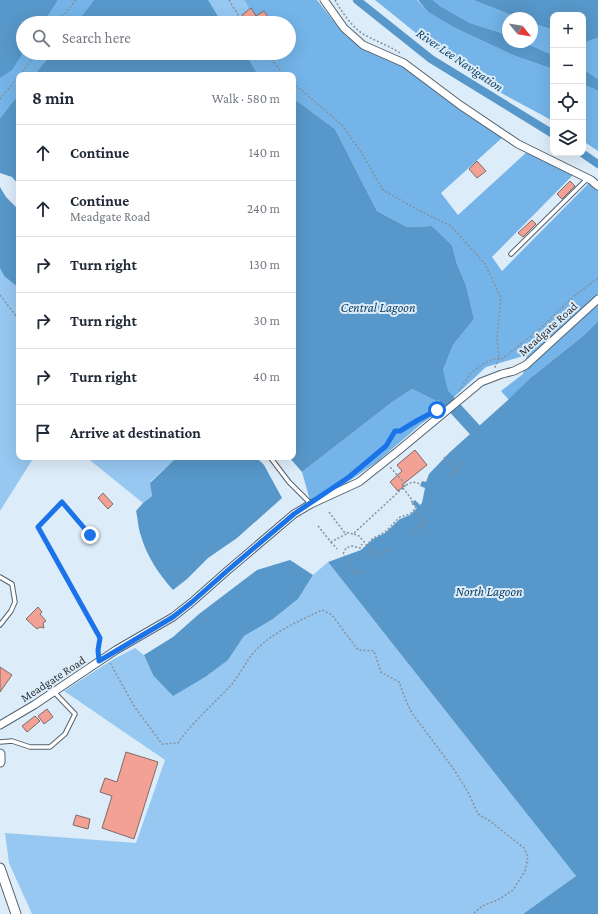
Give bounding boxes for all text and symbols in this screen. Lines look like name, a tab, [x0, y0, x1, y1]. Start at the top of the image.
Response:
north arrow	[502, 12, 538, 48]
map controls	[550, 12, 586, 156]
button: +	[550, 12, 586, 48]
search box	[16, 16, 296, 60]
water label: River Lee Navigation	[414, 25, 507, 95]
icon: search	[30, 27, 52, 49]
text: Search here	[62, 30, 131, 46]
button: −	[550, 48, 586, 84]
button: locate	[550, 84, 586, 120]
text: 8 min	[32, 89, 74, 108]
text: Walk · 580 m	[212, 91, 280, 106]
button: layers	[550, 120, 586, 156]
icon: ahead	[32, 142, 54, 164]
text: Continue	[70, 145, 129, 161]
text: 140 m	[249, 145, 280, 160]
text: Continue	[70, 193, 129, 209]
icon: ahead	[32, 198, 54, 220]
text: 240 m	[247, 201, 280, 216]
text: Meadgate Road	[70, 209, 150, 224]
icon: right	[32, 254, 54, 276]
text: Turn right	[70, 257, 137, 273]
text: 130 m	[249, 257, 280, 272]
street label: Meadgate Road	[516, 299, 581, 359]
water label: Central Lagoon	[341, 300, 416, 315]
icon: right	[32, 310, 54, 332]
text: Turn right	[70, 313, 137, 329]
text: 30 m	[254, 313, 280, 328]
icon: right	[32, 366, 54, 388]
text: Turn right	[70, 369, 137, 385]
text: 40 m	[253, 369, 280, 384]
route start	[428, 401, 446, 419]
icon: arrive	[32, 422, 54, 444]
text: Arrive at destination	[70, 425, 201, 441]
route end	[81, 526, 99, 544]
water label: North Lagoon	[455, 584, 523, 599]
street label: Meadgate Road	[18, 653, 88, 705]

